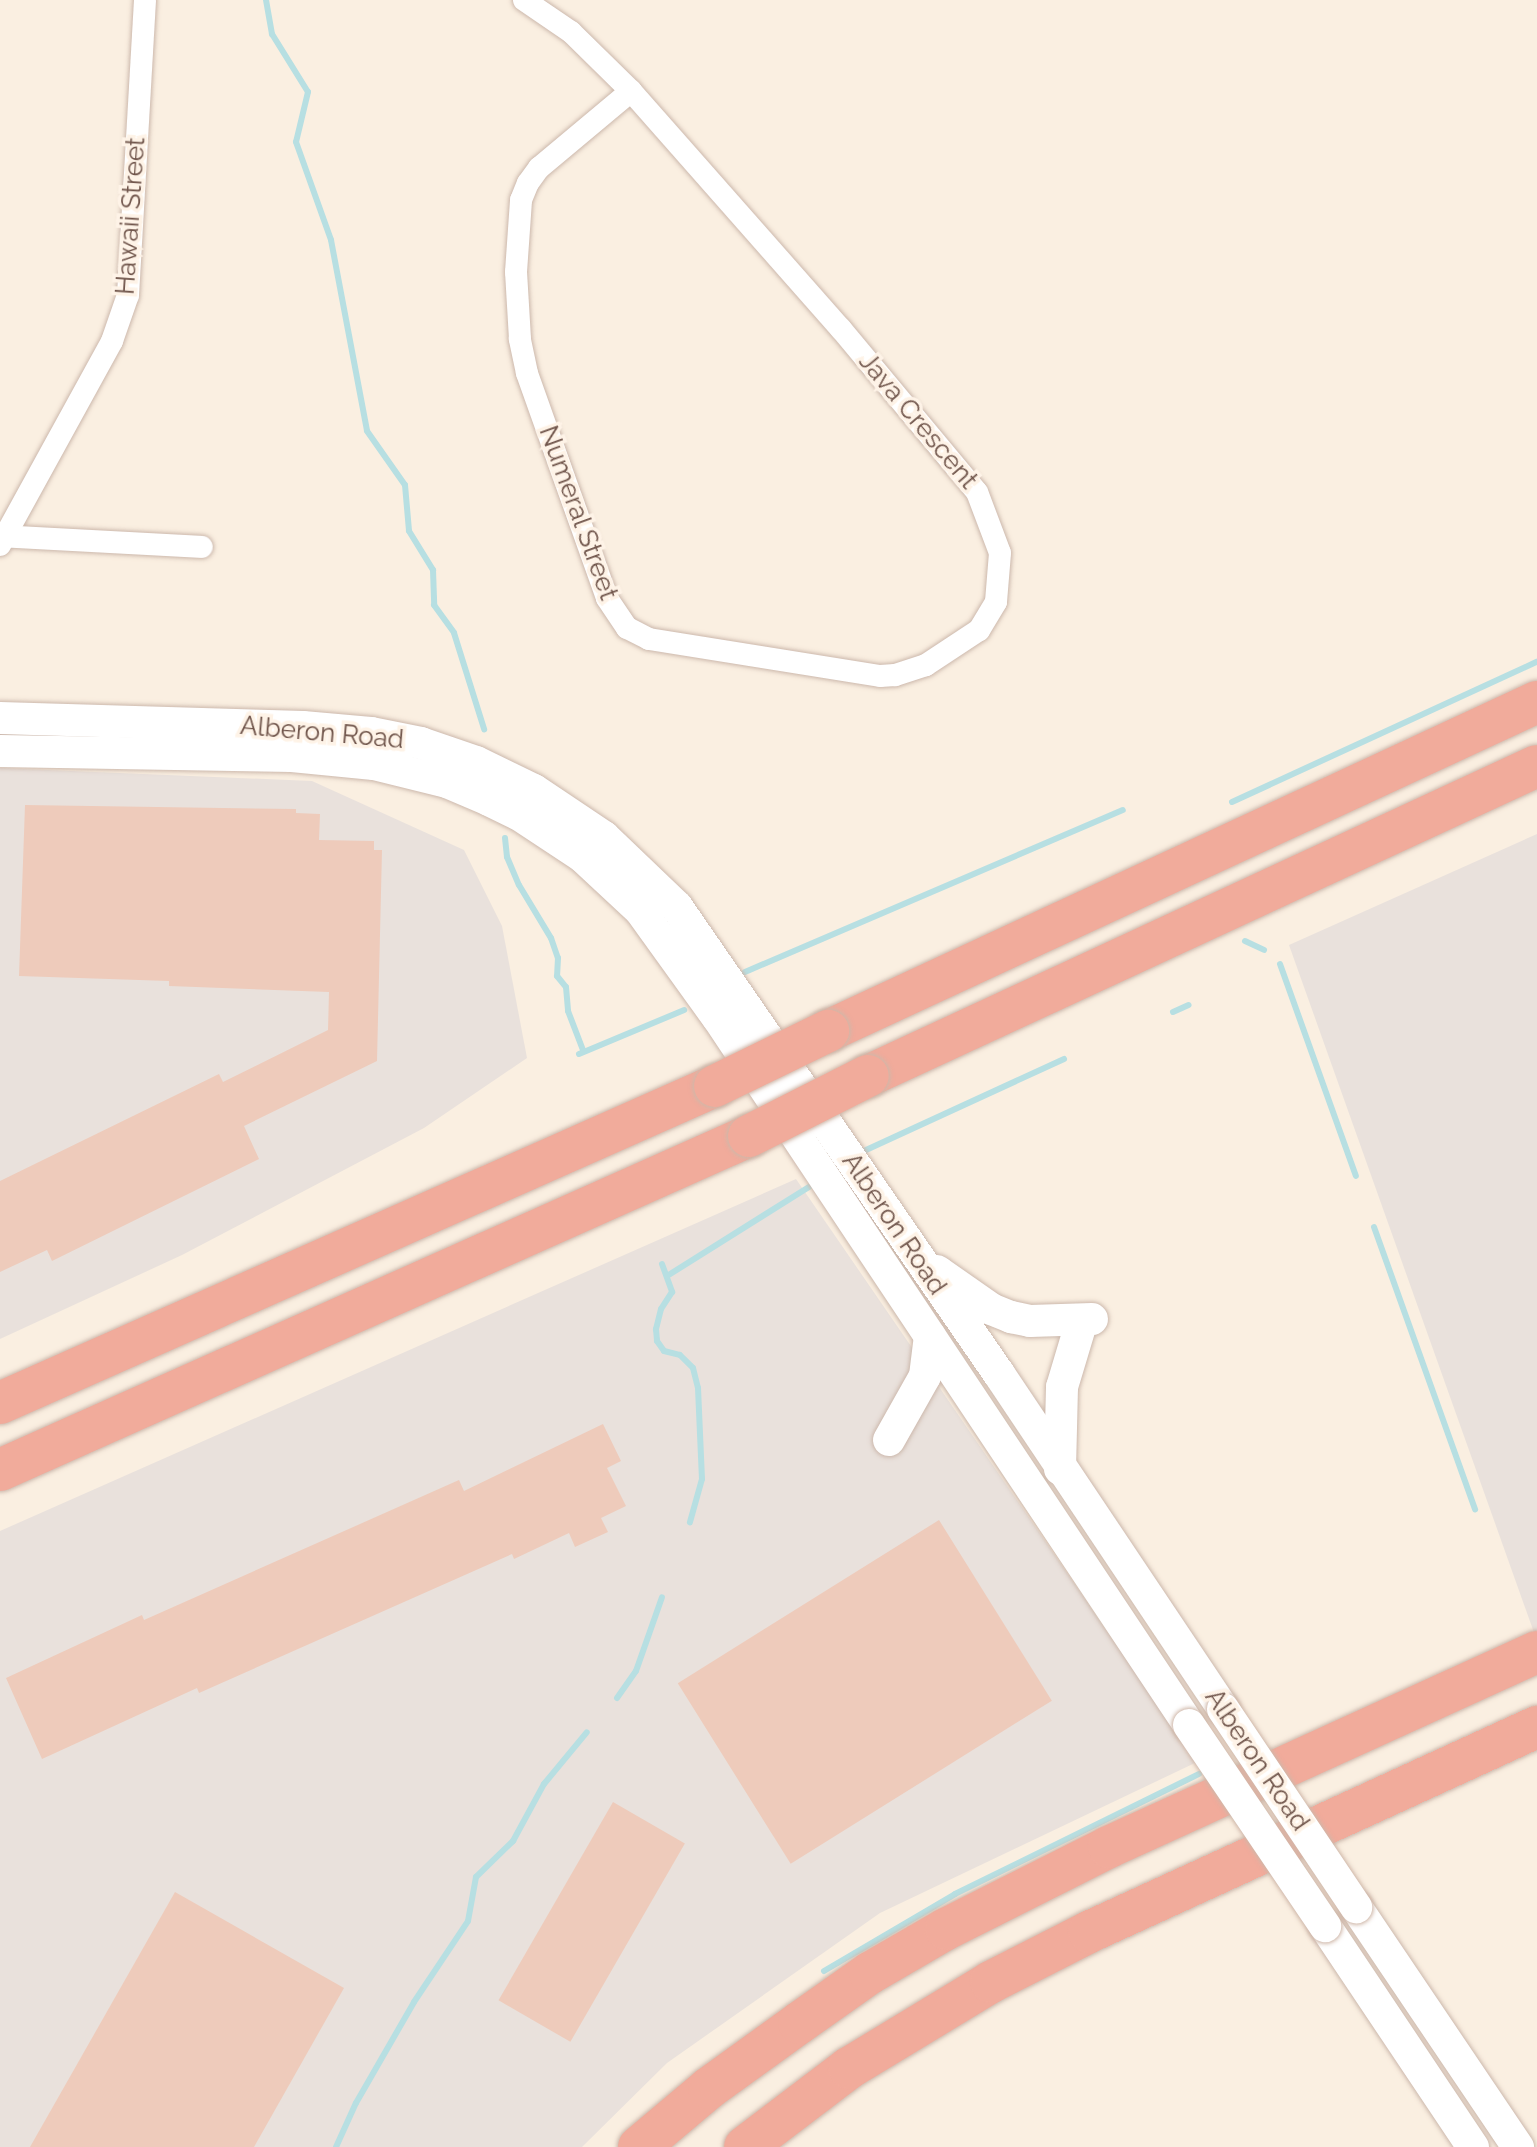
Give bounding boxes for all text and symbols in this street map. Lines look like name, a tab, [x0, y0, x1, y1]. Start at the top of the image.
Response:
street label: Hawaii Street	[110, 136, 152, 296]
street label: Java Crescent	[852, 347, 984, 495]
street label: Numeral Street	[532, 421, 624, 605]
street label: Alberon Road	[239, 710, 405, 756]
street label: Alberon Road	[835, 1147, 953, 1301]
street label: Alberon Road	[1198, 1683, 1316, 1837]

